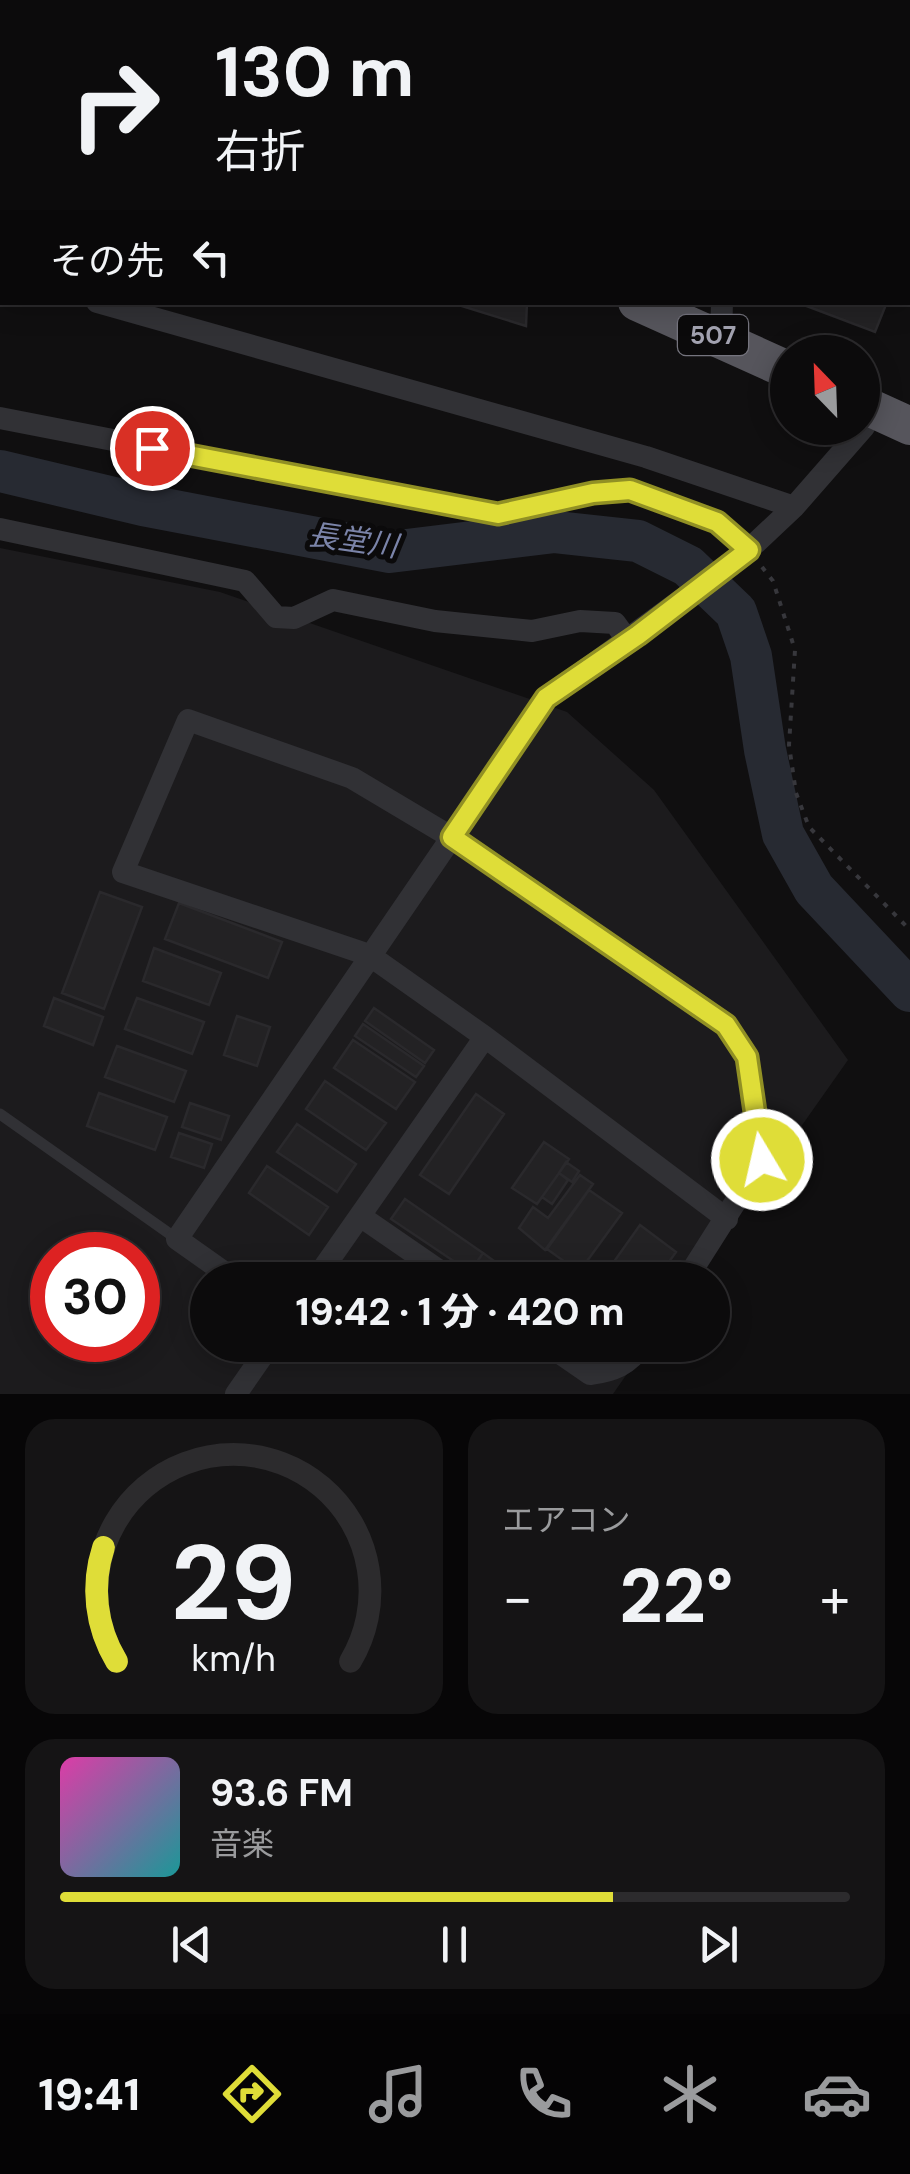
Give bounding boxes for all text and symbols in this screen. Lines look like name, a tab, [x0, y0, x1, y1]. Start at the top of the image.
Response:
text: 130 m	[215, 27, 414, 118]
icon: right	[50, 40, 180, 170]
text: 右折	[215, 122, 305, 181]
icon: left	[184, 230, 239, 285]
text: その先	[50, 236, 164, 286]
road number: 507	[678, 315, 748, 355]
north arrow	[770, 335, 880, 445]
map controls	[770, 335, 880, 445]
pin	[110, 406, 195, 491]
icon: arrive	[125, 421, 180, 476]
water label: 長堂川	[306, 514, 403, 566]
position arrow	[710, 1108, 814, 1212]
speed limit sign: 30	[30, 1232, 160, 1362]
text: 19:42 · 1 分 · 420 m	[296, 1287, 624, 1337]
text: エアコン	[503, 1499, 631, 1541]
text: 29	[171, 1516, 297, 1651]
text: 22°	[619, 1548, 733, 1645]
text: −	[503, 1562, 533, 1634]
text: +	[820, 1562, 850, 1634]
text: km/h	[192, 1636, 276, 1682]
text: 93.6 FM	[210, 1768, 353, 1818]
text: 音楽	[210, 1823, 274, 1865]
icon: previous	[164, 1917, 219, 1972]
icon: pause	[427, 1917, 482, 1972]
icon: next	[691, 1917, 746, 1972]
icon: directions	[217, 2059, 287, 2129]
icon: music	[363, 2059, 433, 2129]
icon: phone	[509, 2059, 579, 2129]
icon: climate	[655, 2059, 725, 2129]
icon: car	[802, 2059, 872, 2129]
text: 19:41	[38, 2065, 140, 2124]

